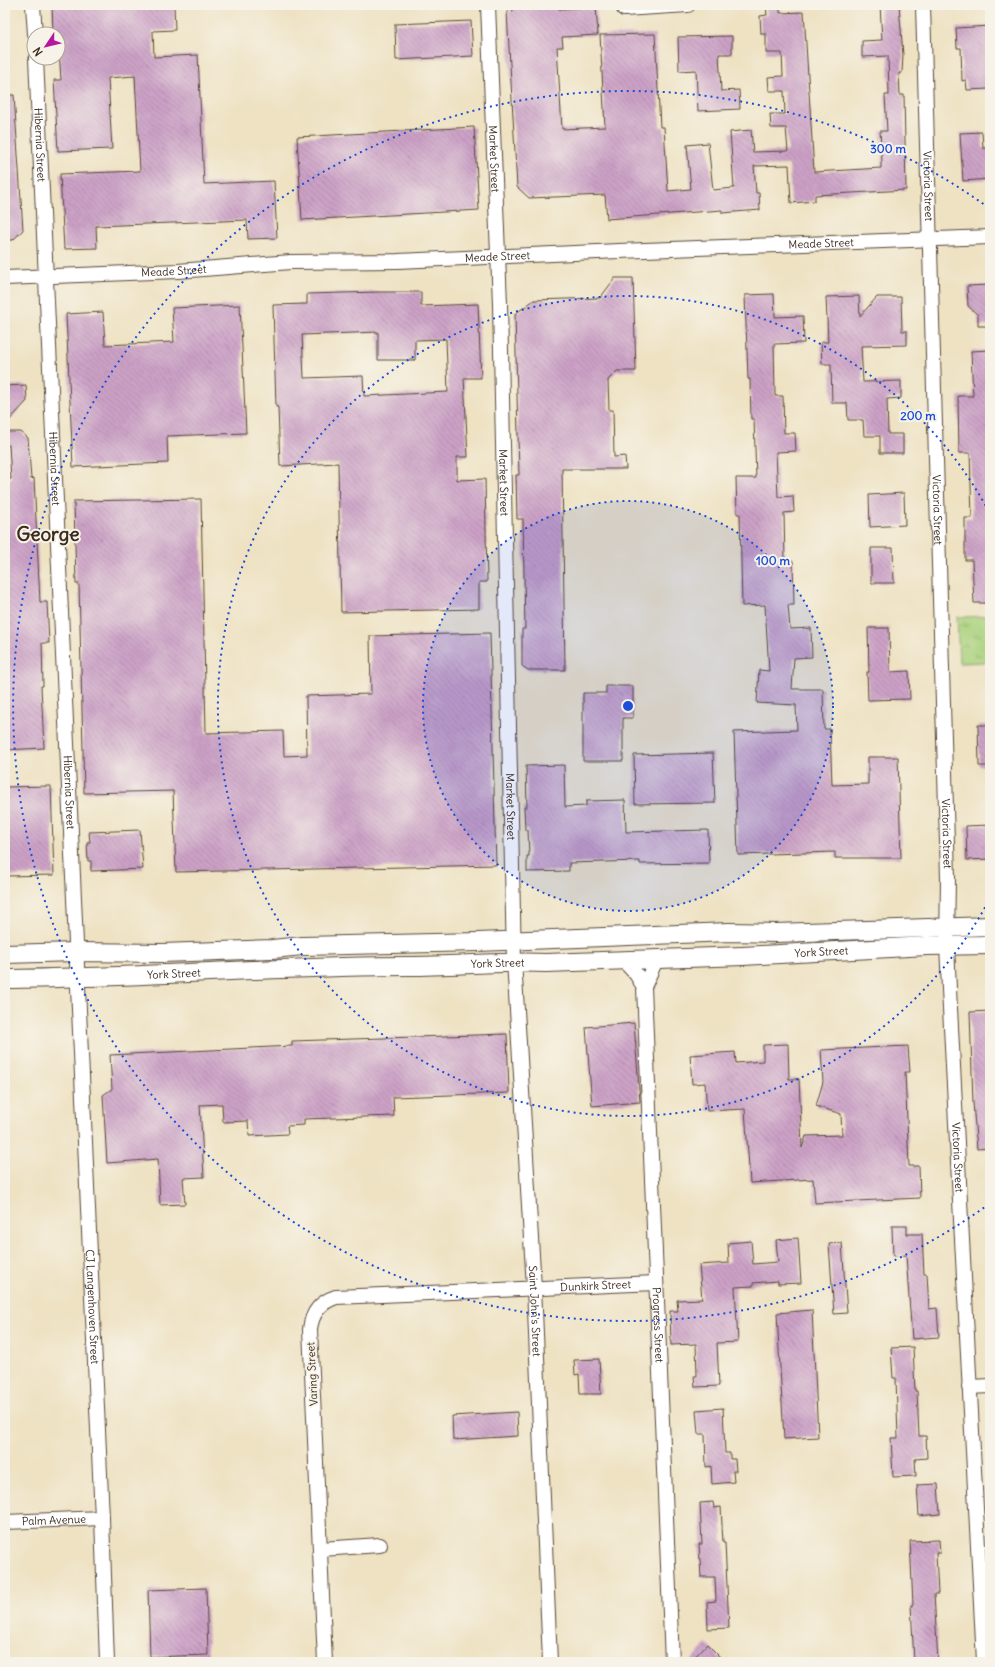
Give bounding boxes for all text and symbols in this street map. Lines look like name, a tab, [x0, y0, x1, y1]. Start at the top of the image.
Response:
north arrow	[26, 26, 66, 66]
text: N	[30, 45, 46, 59]
street label: Hibernia Street	[31, 108, 49, 183]
street label: Market Street	[486, 125, 503, 193]
text: 300 m	[870, 141, 906, 156]
street label: Victoria Street	[920, 151, 936, 221]
street label: Meade Street	[788, 235, 854, 252]
street label: Meade Street	[464, 248, 531, 265]
street label: Meade Street	[141, 262, 207, 279]
text: 200 m	[900, 408, 936, 423]
street label: Hibernia Street	[46, 431, 63, 506]
street label: Market Street	[496, 449, 512, 517]
street label: Victoria Street	[929, 475, 945, 545]
district label: George	[16, 522, 80, 546]
text: 100 m	[756, 553, 790, 568]
centre of rings	[621, 699, 635, 713]
street label: Hibernia Street	[61, 755, 78, 830]
street label: Market Street	[503, 773, 518, 841]
street label: Victoria Street	[939, 798, 955, 869]
street label: York Street	[794, 943, 849, 960]
street label: York Street	[471, 956, 525, 971]
street label: York Street	[147, 965, 201, 982]
street label: Victoria Street	[949, 1122, 967, 1193]
street label: CJ Langenhoven Street	[83, 1249, 102, 1365]
street label: Saint John's Street	[526, 1265, 544, 1357]
street label: Dunkirk Street	[560, 1277, 632, 1294]
street label: Progress Street	[649, 1287, 667, 1363]
street label: Varing Street	[303, 1341, 321, 1406]
street label: Palm Avenue	[22, 1512, 86, 1528]

